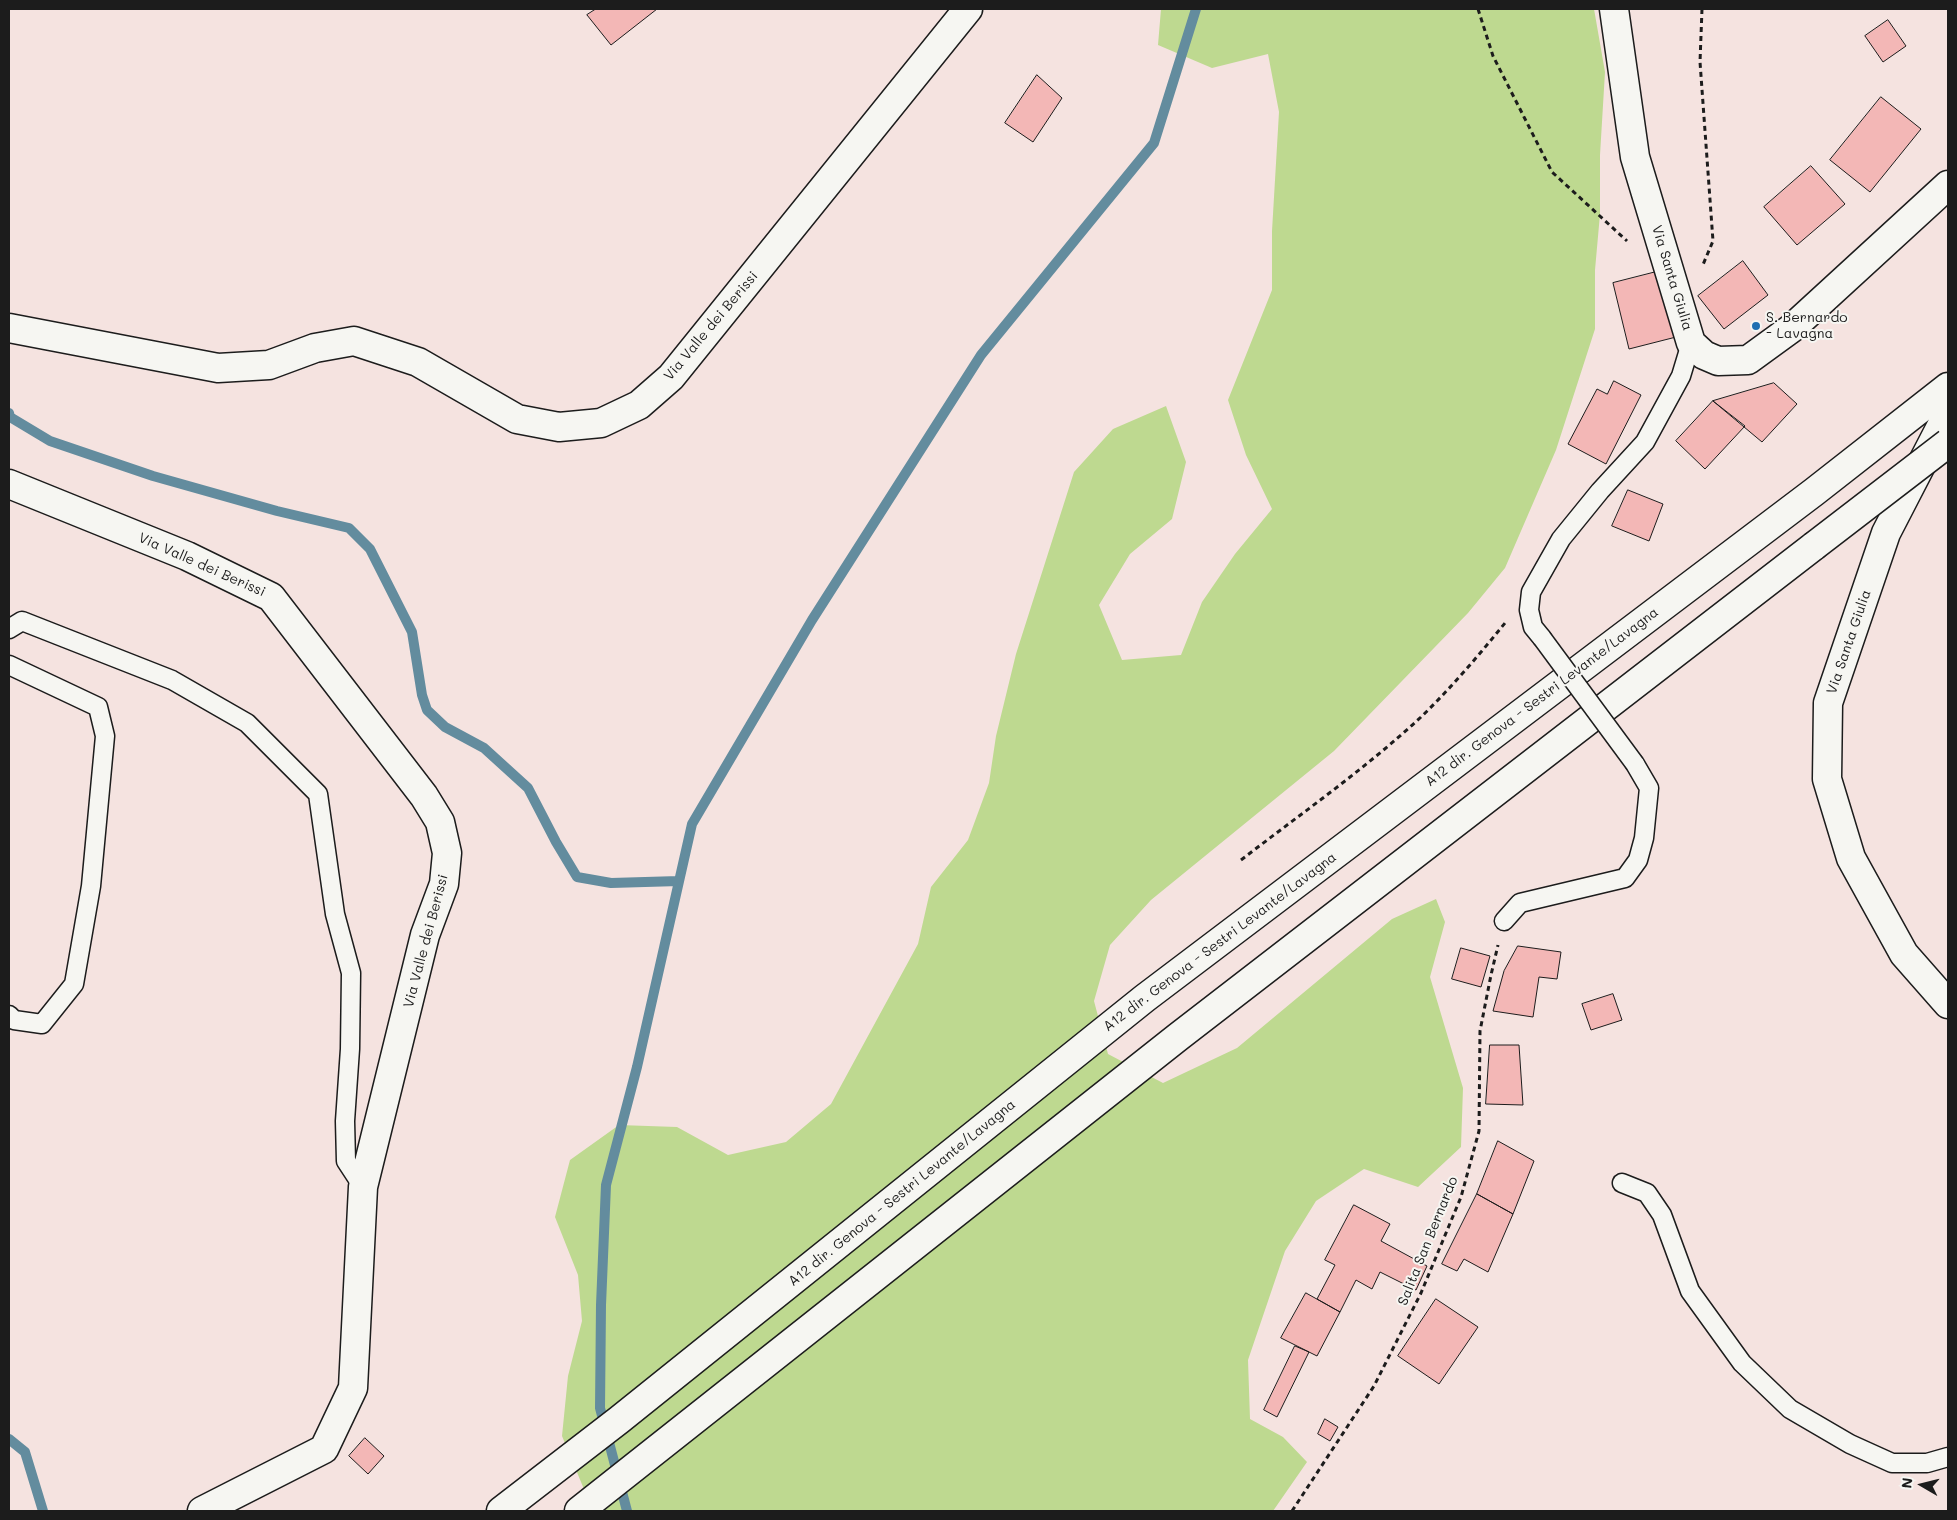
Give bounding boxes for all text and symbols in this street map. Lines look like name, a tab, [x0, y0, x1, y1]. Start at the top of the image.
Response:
street label: Via Santa Giulia	[1648, 223, 1696, 333]
street label: Via Valle dei Berissi	[660, 268, 762, 384]
place label: S. Bernardo - Lavagna	[1766, 310, 1848, 342]
marker: S. Bernardo - Lavagna	[1750, 320, 1762, 332]
street label: Via Valle dei Berissi	[136, 529, 268, 601]
street label: Via Santa Giulia	[1823, 588, 1875, 696]
street label: A12 dir. Genova - Sestri Levante/Lavagna	[1422, 604, 1662, 790]
street label: A12 dir. Genova - Sestri Levante/Lavagna	[1100, 849, 1340, 1035]
street label: Via Valle dei Berissi	[400, 873, 452, 1009]
street label: A12 dir. Genova - Sestri Levante/Lavagna	[785, 1096, 1019, 1290]
street label: Salita San Bernardo	[1394, 1174, 1462, 1308]
north arrow	[1897, 1460, 1947, 1510]
text: N	[1897, 1476, 1917, 1489]

